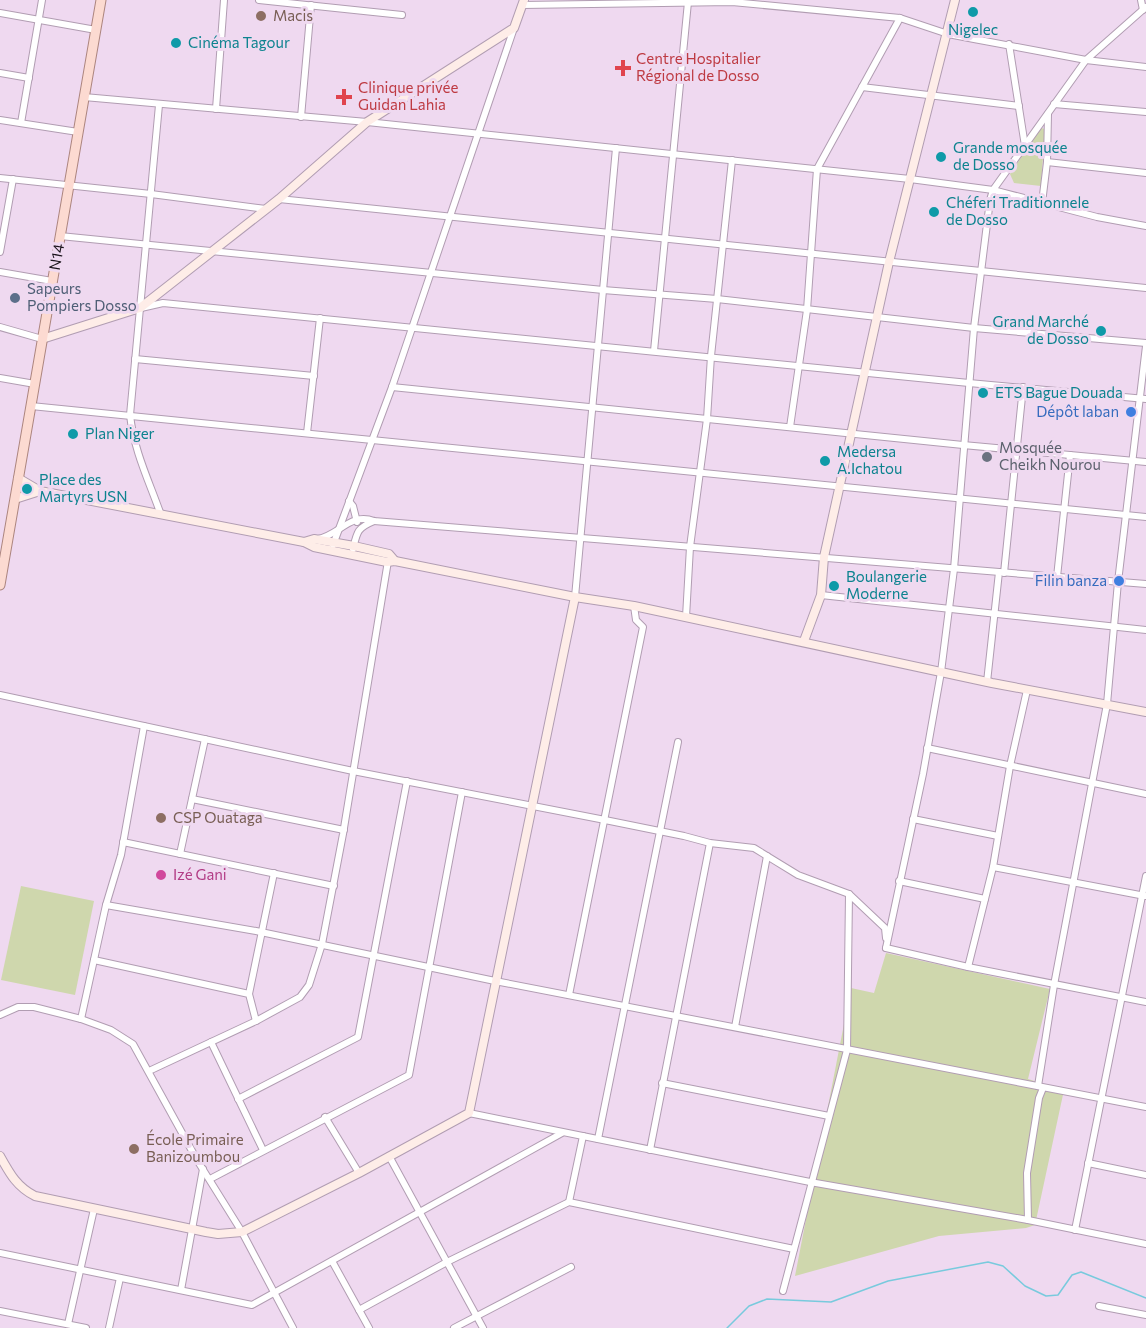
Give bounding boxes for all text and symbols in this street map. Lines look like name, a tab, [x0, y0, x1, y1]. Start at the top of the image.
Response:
marker: Nigelec	[966, 5, 980, 19]
place label: Macis	[273, 6, 313, 24]
marker: Macis	[254, 9, 268, 23]
place label: Nigelec	[948, 20, 998, 38]
place label: Cinéma Tagour	[188, 33, 290, 51]
marker: Cinéma Tagour	[169, 36, 183, 50]
place label: Centre Hospitalier Régional de Dosso	[636, 49, 761, 84]
marker: Centre Hospitalier Régional de Dosso	[614, 59, 632, 77]
place label: Clinique privée Guidan Lahia	[358, 78, 458, 113]
marker: Clinique privée Guidan Lahia	[335, 88, 353, 106]
place label: Grande mosquée de Dosso	[953, 138, 1068, 173]
marker: Grande mosquée de Dosso	[934, 150, 948, 164]
place label: Chéferi Traditionnele de Dosso	[946, 193, 1089, 228]
marker: Chéferi Traditionnele de Dosso	[927, 205, 941, 219]
street label: N14	[45, 242, 67, 272]
place label: Sapeurs Pompiers Dosso	[27, 279, 137, 314]
marker: Sapeurs Pompiers Dosso	[8, 291, 22, 305]
place label: Grand Marché de Dosso	[992, 312, 1089, 347]
marker: Grand Marché de Dosso	[1094, 324, 1108, 338]
place label: ETS Bague Douada	[995, 383, 1123, 401]
marker: ETS Bague Douada	[976, 386, 990, 400]
place label: Dépôt laban	[1036, 402, 1119, 420]
marker: Dépôt laban	[1124, 405, 1138, 419]
place label: Plan Niger	[85, 424, 155, 442]
marker: Plan Niger	[66, 427, 80, 441]
place label: Mosquée Cheikh Nourou	[999, 438, 1101, 473]
place label: Medersa A.Ichatou	[837, 442, 902, 477]
marker: Mosquée Cheikh Nourou	[980, 450, 994, 464]
marker: Medersa A.Ichatou	[818, 454, 832, 468]
place label: Place des Martyrs USN	[39, 470, 127, 505]
marker: Place des Martyrs USN	[20, 482, 34, 496]
place label: Boulangerie Moderne	[846, 567, 927, 602]
place label: Filin banza	[1035, 571, 1107, 589]
marker: Filin banza	[1112, 574, 1126, 588]
marker: Boulangerie Moderne	[827, 579, 841, 593]
place label: CSP Ouataga	[173, 808, 263, 826]
marker: CSP Ouataga	[154, 811, 168, 825]
place label: Izé Gani	[173, 865, 227, 883]
marker: Izé Gani	[154, 868, 168, 882]
place label: École Primaire Banizoumbou	[146, 1129, 244, 1165]
marker: École Primaire Banizoumbou	[127, 1142, 141, 1156]

